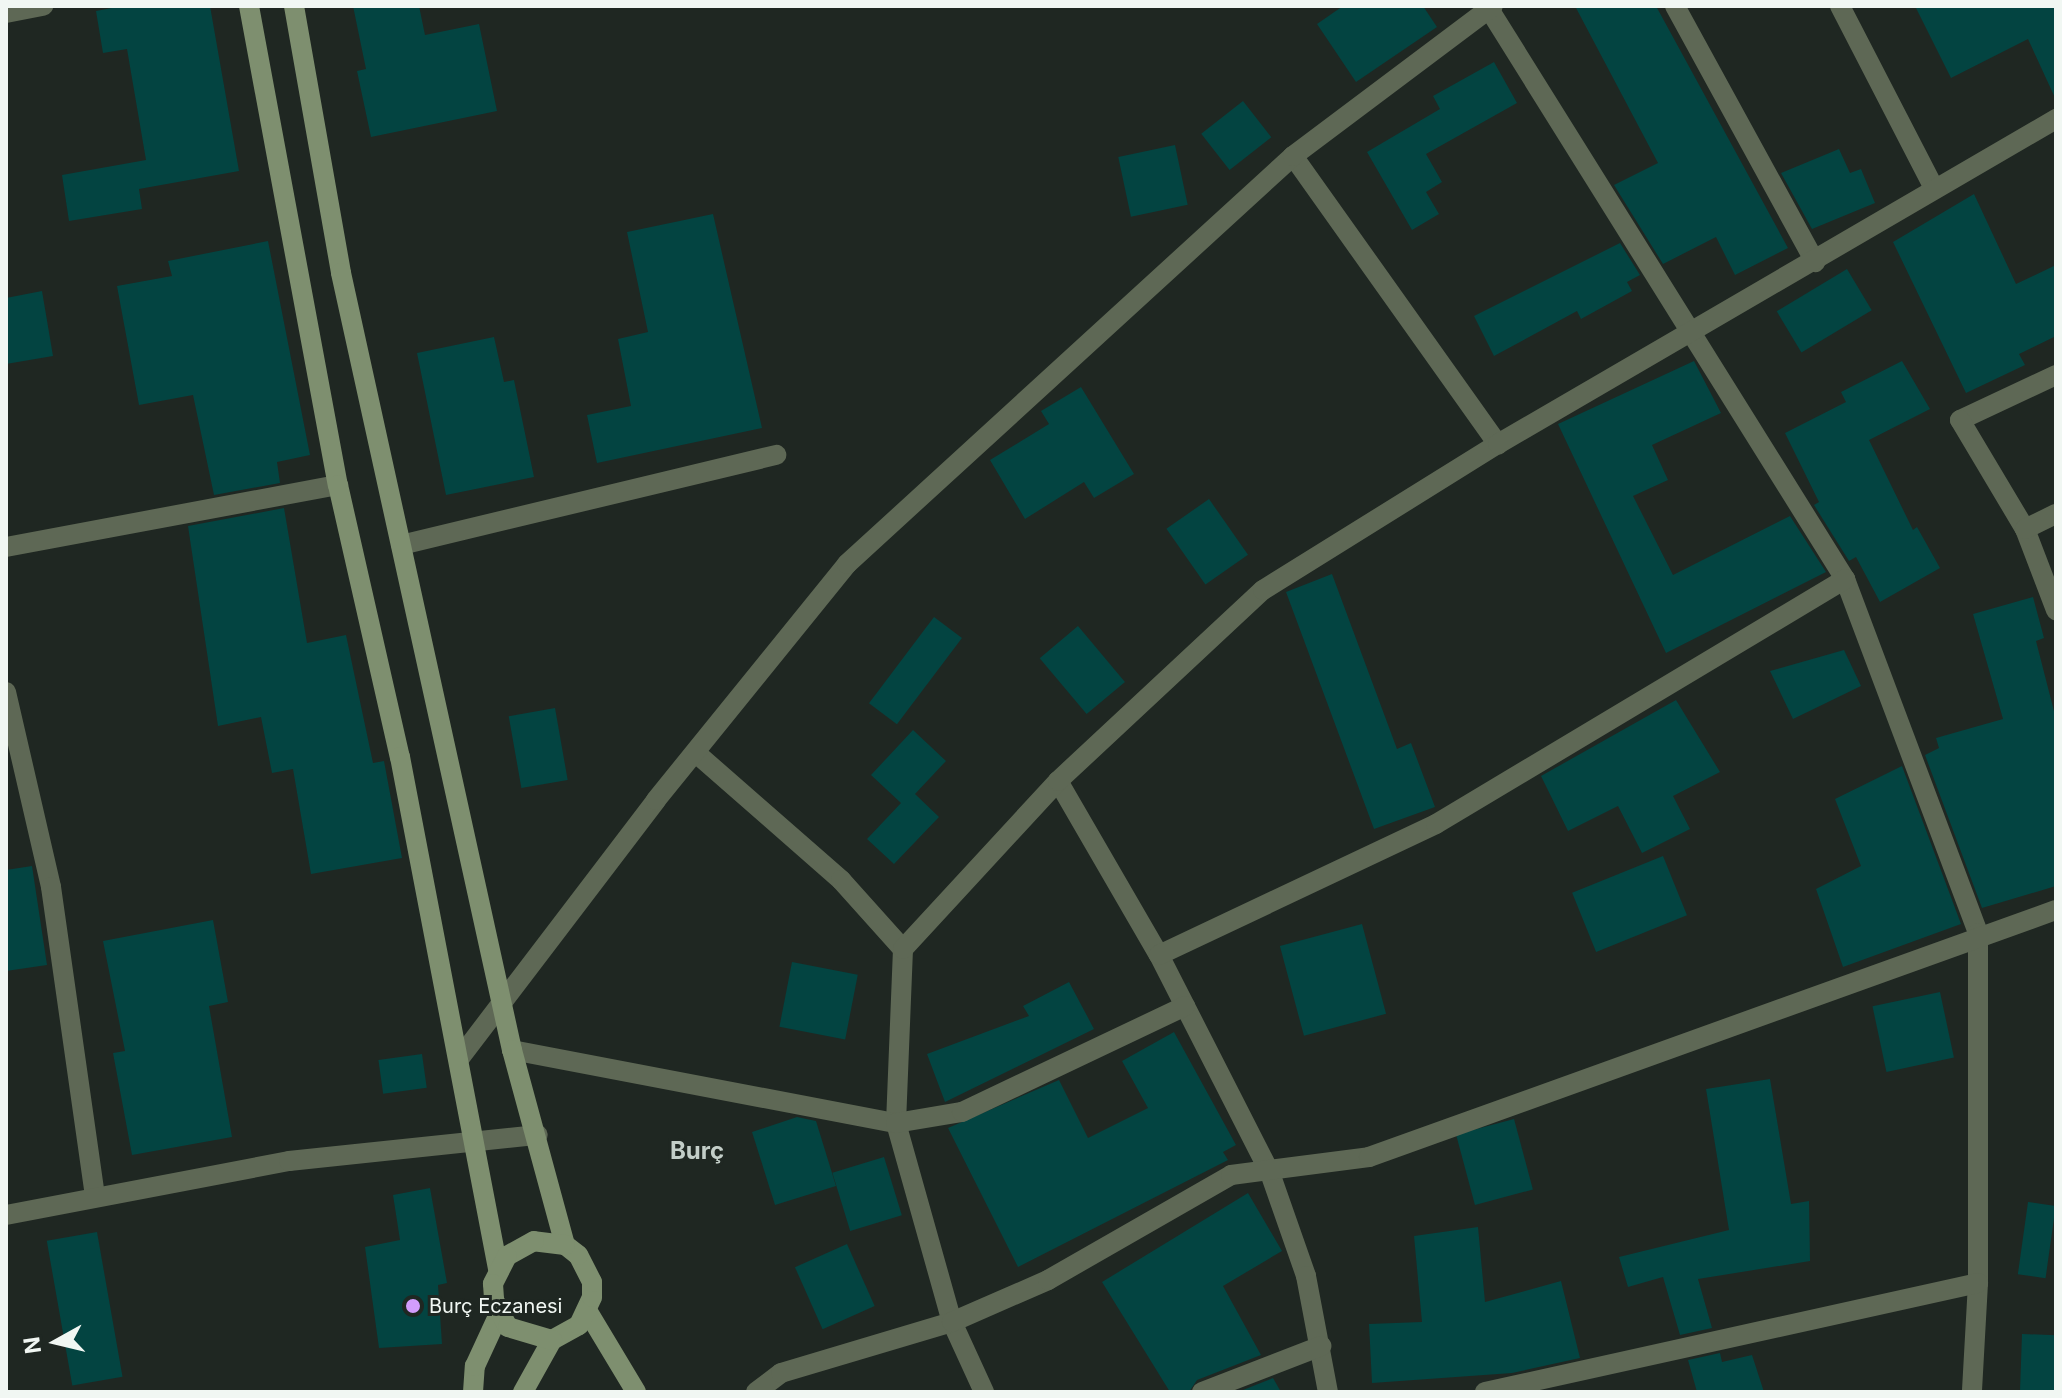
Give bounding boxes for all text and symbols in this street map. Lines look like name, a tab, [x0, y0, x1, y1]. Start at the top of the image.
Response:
district label: Burç	[670, 1137, 724, 1165]
place label: Burç Eczanesi	[429, 1294, 562, 1318]
marker: Burç Eczanesi	[404, 1297, 422, 1315]
north arrow	[16, 1302, 96, 1382]
text: N	[18, 1335, 46, 1355]

